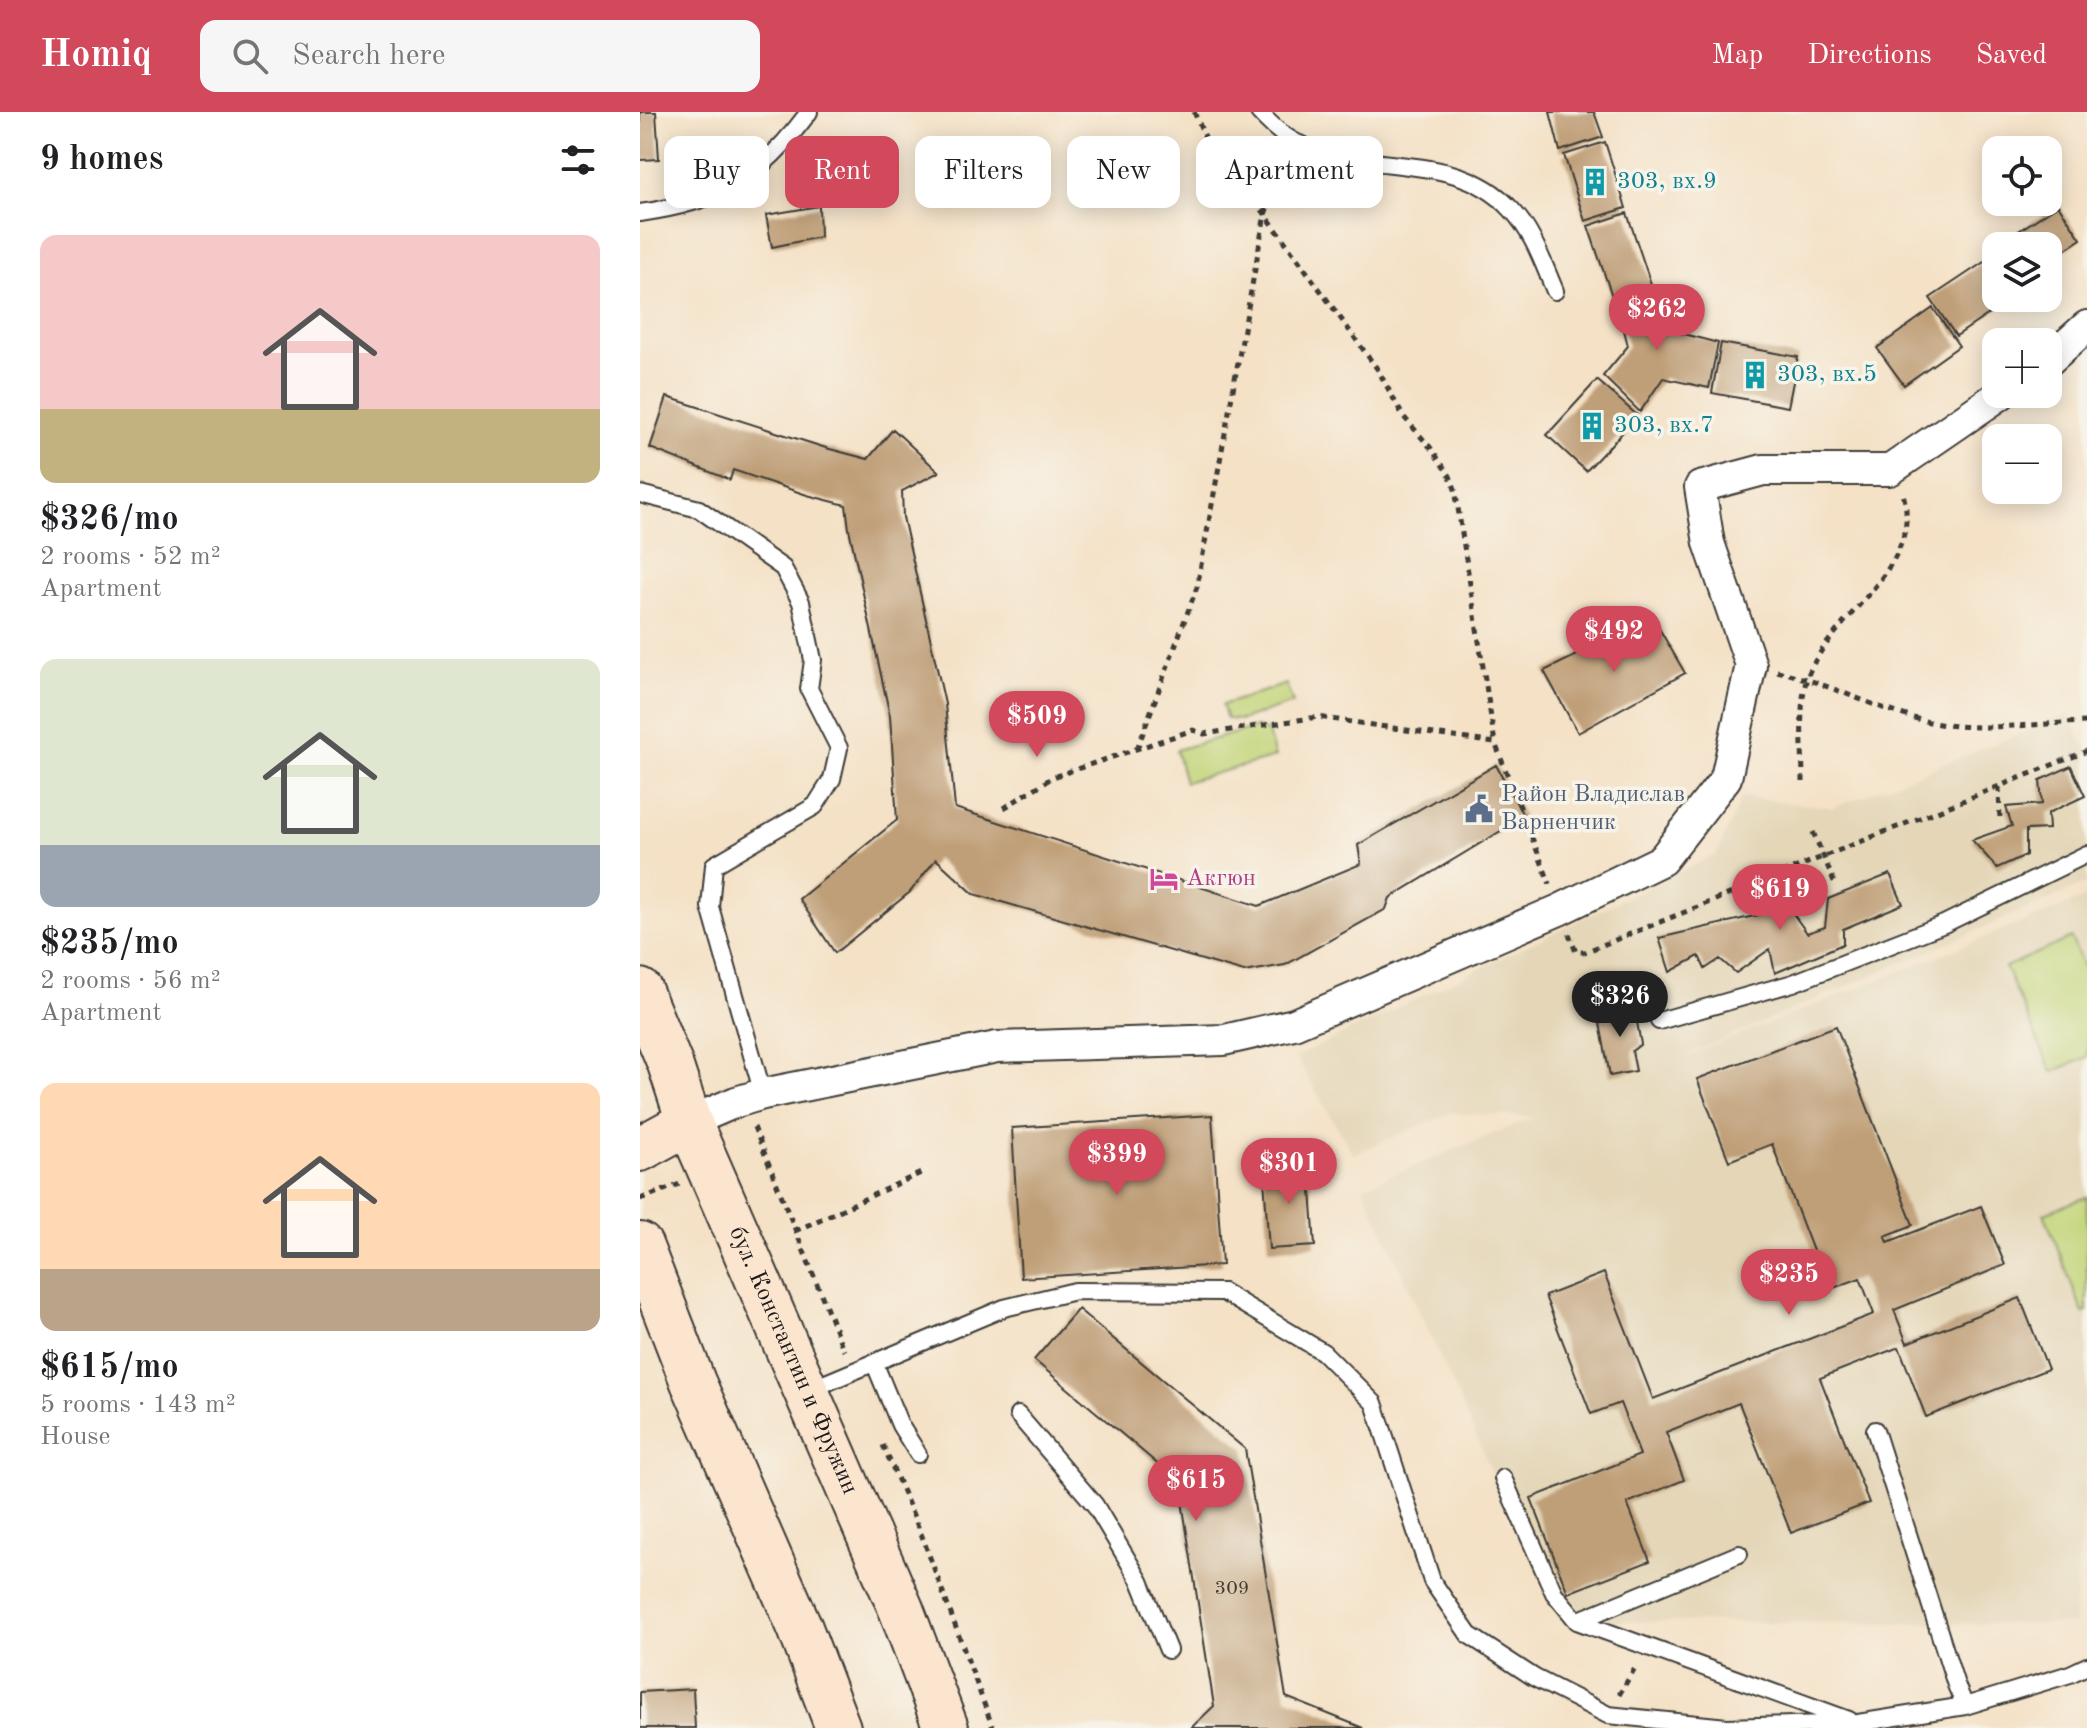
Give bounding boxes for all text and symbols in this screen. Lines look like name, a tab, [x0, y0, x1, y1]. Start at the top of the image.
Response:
search box	[200, 20, 760, 92]
icon: search	[228, 34, 272, 78]
text: Homiq	[40, 37, 152, 75]
text: Search here	[292, 41, 446, 71]
text: Map	[1711, 42, 1763, 70]
text: Directions	[1807, 42, 1932, 70]
text: Saved	[1976, 42, 2047, 70]
chip: Buy	[664, 136, 769, 208]
chip: Rent	[785, 136, 899, 208]
chip: Filters	[915, 136, 1051, 208]
chip: New	[1067, 136, 1180, 208]
chip: Apartment	[1196, 136, 1383, 208]
map controls	[1982, 136, 2062, 504]
button: locate	[1982, 136, 2062, 216]
icon: filters	[556, 138, 600, 182]
text: 9 homes	[40, 143, 163, 177]
building icon: 303, вх.9	[1580, 167, 1610, 197]
place label: 303, вх.9	[1617, 170, 1717, 194]
button: layers	[1982, 232, 2062, 312]
pin: $262	[1610, 284, 1704, 352]
icon: home	[248, 287, 392, 431]
text: $262	[1627, 297, 1687, 323]
button: +	[1982, 328, 2062, 408]
building icon: 303, вх.5	[1740, 360, 1770, 390]
place label: 303, вх.5	[1777, 363, 1877, 387]
building icon: 303, вх.7	[1577, 411, 1607, 441]
place label: 303, вх.7	[1614, 414, 1714, 438]
button: −	[1982, 424, 2062, 504]
text: $326/mo	[40, 503, 179, 537]
text: 2 rooms · 52 m²	[40, 544, 221, 570]
text: Apartment	[40, 576, 162, 602]
pin: $492	[1567, 606, 1661, 674]
text: $492	[1584, 619, 1644, 645]
pin: $509	[990, 691, 1084, 759]
text: $509	[1007, 704, 1067, 730]
icon: home	[248, 711, 392, 855]
place label: Район Владислав Варненчик	[1501, 783, 1685, 835]
public building icon: Район Владислав Варненчик	[1464, 794, 1494, 824]
hotel icon: Акгюн	[1149, 864, 1179, 894]
pin: $619	[1733, 864, 1827, 932]
place label: Акгюн	[1186, 867, 1256, 891]
text: $619	[1750, 877, 1810, 903]
text: $235/mo	[40, 927, 179, 961]
text: 2 rooms · 56 m²	[40, 968, 221, 994]
pin: $326	[1573, 971, 1667, 1039]
text: $326	[1590, 984, 1650, 1010]
text: Apartment	[40, 1000, 162, 1026]
pin: $399	[1070, 1129, 1164, 1197]
icon: home	[248, 1135, 392, 1279]
pin: $301	[1242, 1138, 1336, 1206]
text: $399	[1087, 1142, 1147, 1168]
text: $301	[1259, 1151, 1319, 1177]
street label: бул. Константин и Фружин	[724, 1223, 862, 1498]
pin: $235	[1742, 1249, 1836, 1317]
text: $235	[1759, 1262, 1819, 1288]
text: $615/mo	[40, 1351, 179, 1385]
text: 5 rooms · 143 m²	[40, 1392, 236, 1418]
text: House	[40, 1424, 111, 1450]
pin: $615	[1149, 1455, 1243, 1523]
text: $615	[1166, 1468, 1226, 1494]
house number: 309	[1215, 1579, 1249, 1599]

